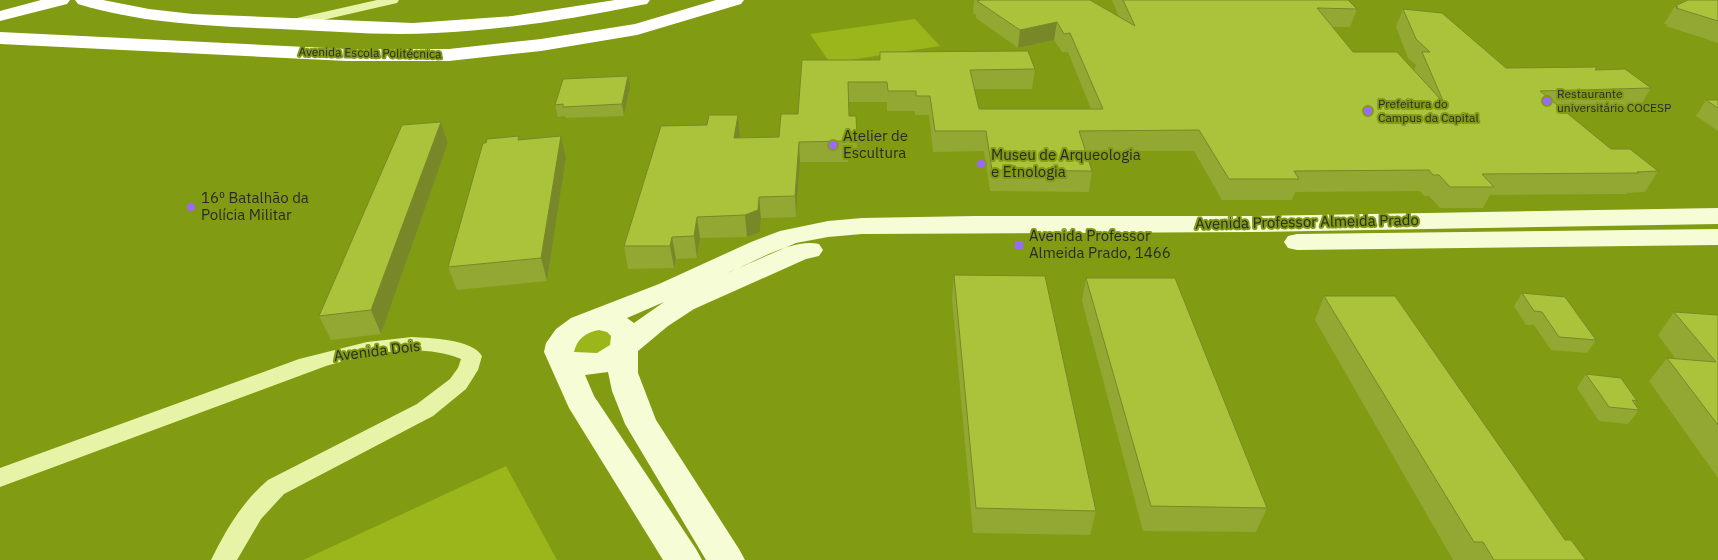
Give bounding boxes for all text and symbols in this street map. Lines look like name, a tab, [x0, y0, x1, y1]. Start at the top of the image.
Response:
street label: Avenida Escola Politécnica	[298, 44, 442, 61]
place label: Restaurante universitário COCESP	[1557, 86, 1671, 115]
marker: Restaurante universitário COCESP	[1541, 95, 1553, 107]
place label: Prefeitura do Campus da Capital	[1378, 96, 1479, 125]
marker: Prefeitura do Campus da Capital	[1362, 105, 1374, 117]
place label: Atelier de Escultura	[843, 126, 908, 162]
marker: Atelier de Escultura	[827, 139, 839, 151]
place label: Museu de Arqueologia e Etnologia	[991, 145, 1141, 181]
marker: Museu de Arqueologia e Etnologia	[975, 158, 987, 170]
place label: 16º Batalhão da Polícia Militar	[201, 188, 309, 224]
marker: 16º Batalhão da Polícia Militar	[185, 201, 197, 213]
street label: Avenida Professor Almeida Prado	[1195, 210, 1419, 233]
place label: Avenida Professor Almeida Prado, 1466	[1029, 226, 1171, 262]
marker: Avenida Professor Almeida Prado, 1466	[1013, 239, 1025, 251]
street label: Avenida Dois	[333, 336, 421, 365]

